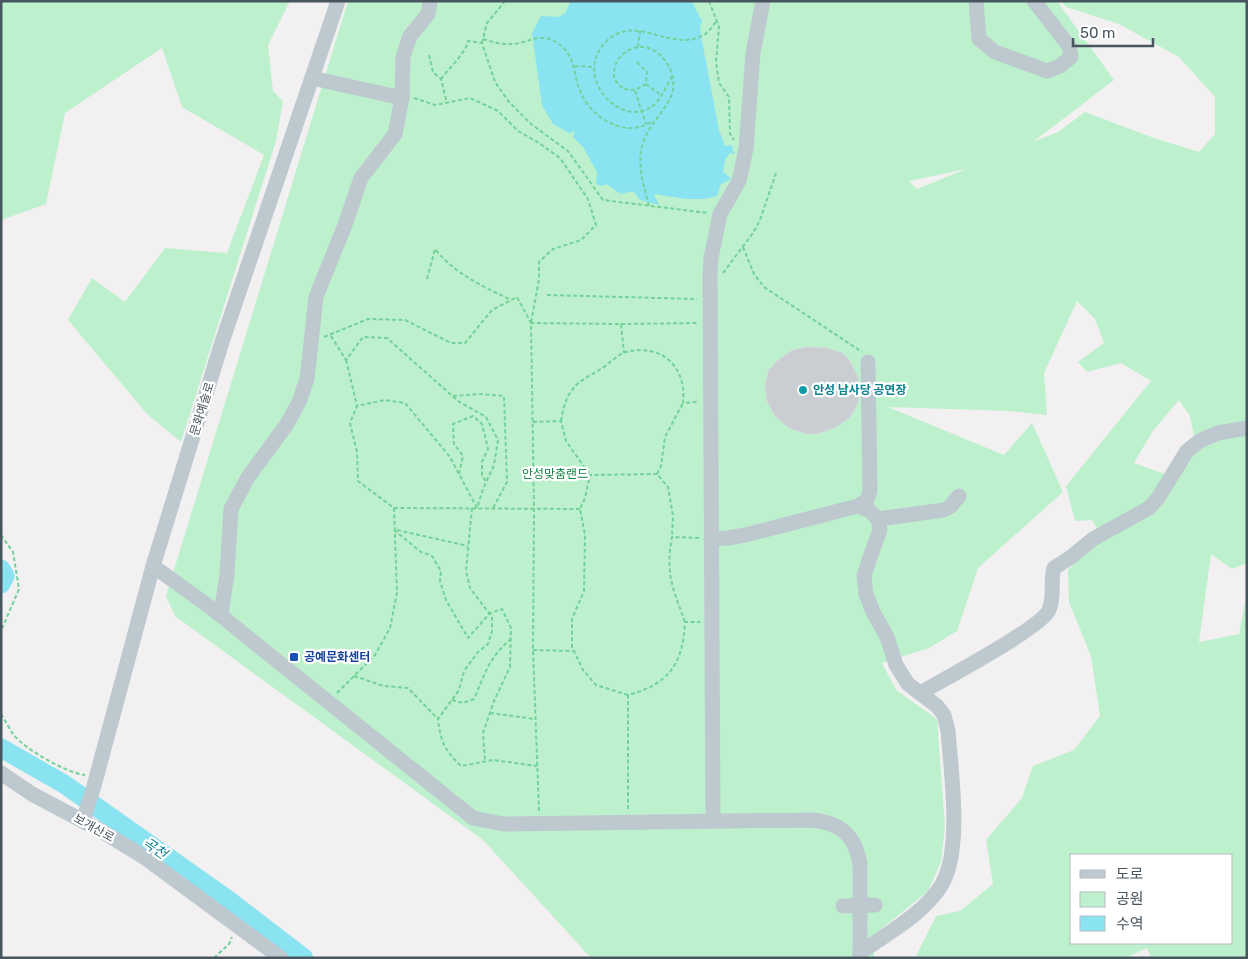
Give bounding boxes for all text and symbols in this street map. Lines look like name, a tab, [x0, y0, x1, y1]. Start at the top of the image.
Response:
scale bar	[1073, 15, 1153, 47]
text: 50 m	[1080, 24, 1115, 42]
street label: 문화예술로	[187, 381, 217, 437]
place label: 안성 남사당 공연장	[813, 383, 906, 397]
marker: 안성 남사당 공연장	[797, 384, 809, 396]
park label: 안성맞춤랜드	[522, 467, 588, 481]
place label: 공예문화센터	[304, 650, 370, 664]
marker: 공예문화센터	[288, 651, 300, 663]
street label: 보개산로	[71, 811, 117, 845]
water label: 곡천	[139, 834, 171, 863]
legend	[1070, 854, 1233, 944]
text: 도로	[1116, 865, 1144, 883]
text: 공원	[1116, 890, 1144, 908]
text: 수역	[1116, 915, 1144, 933]

